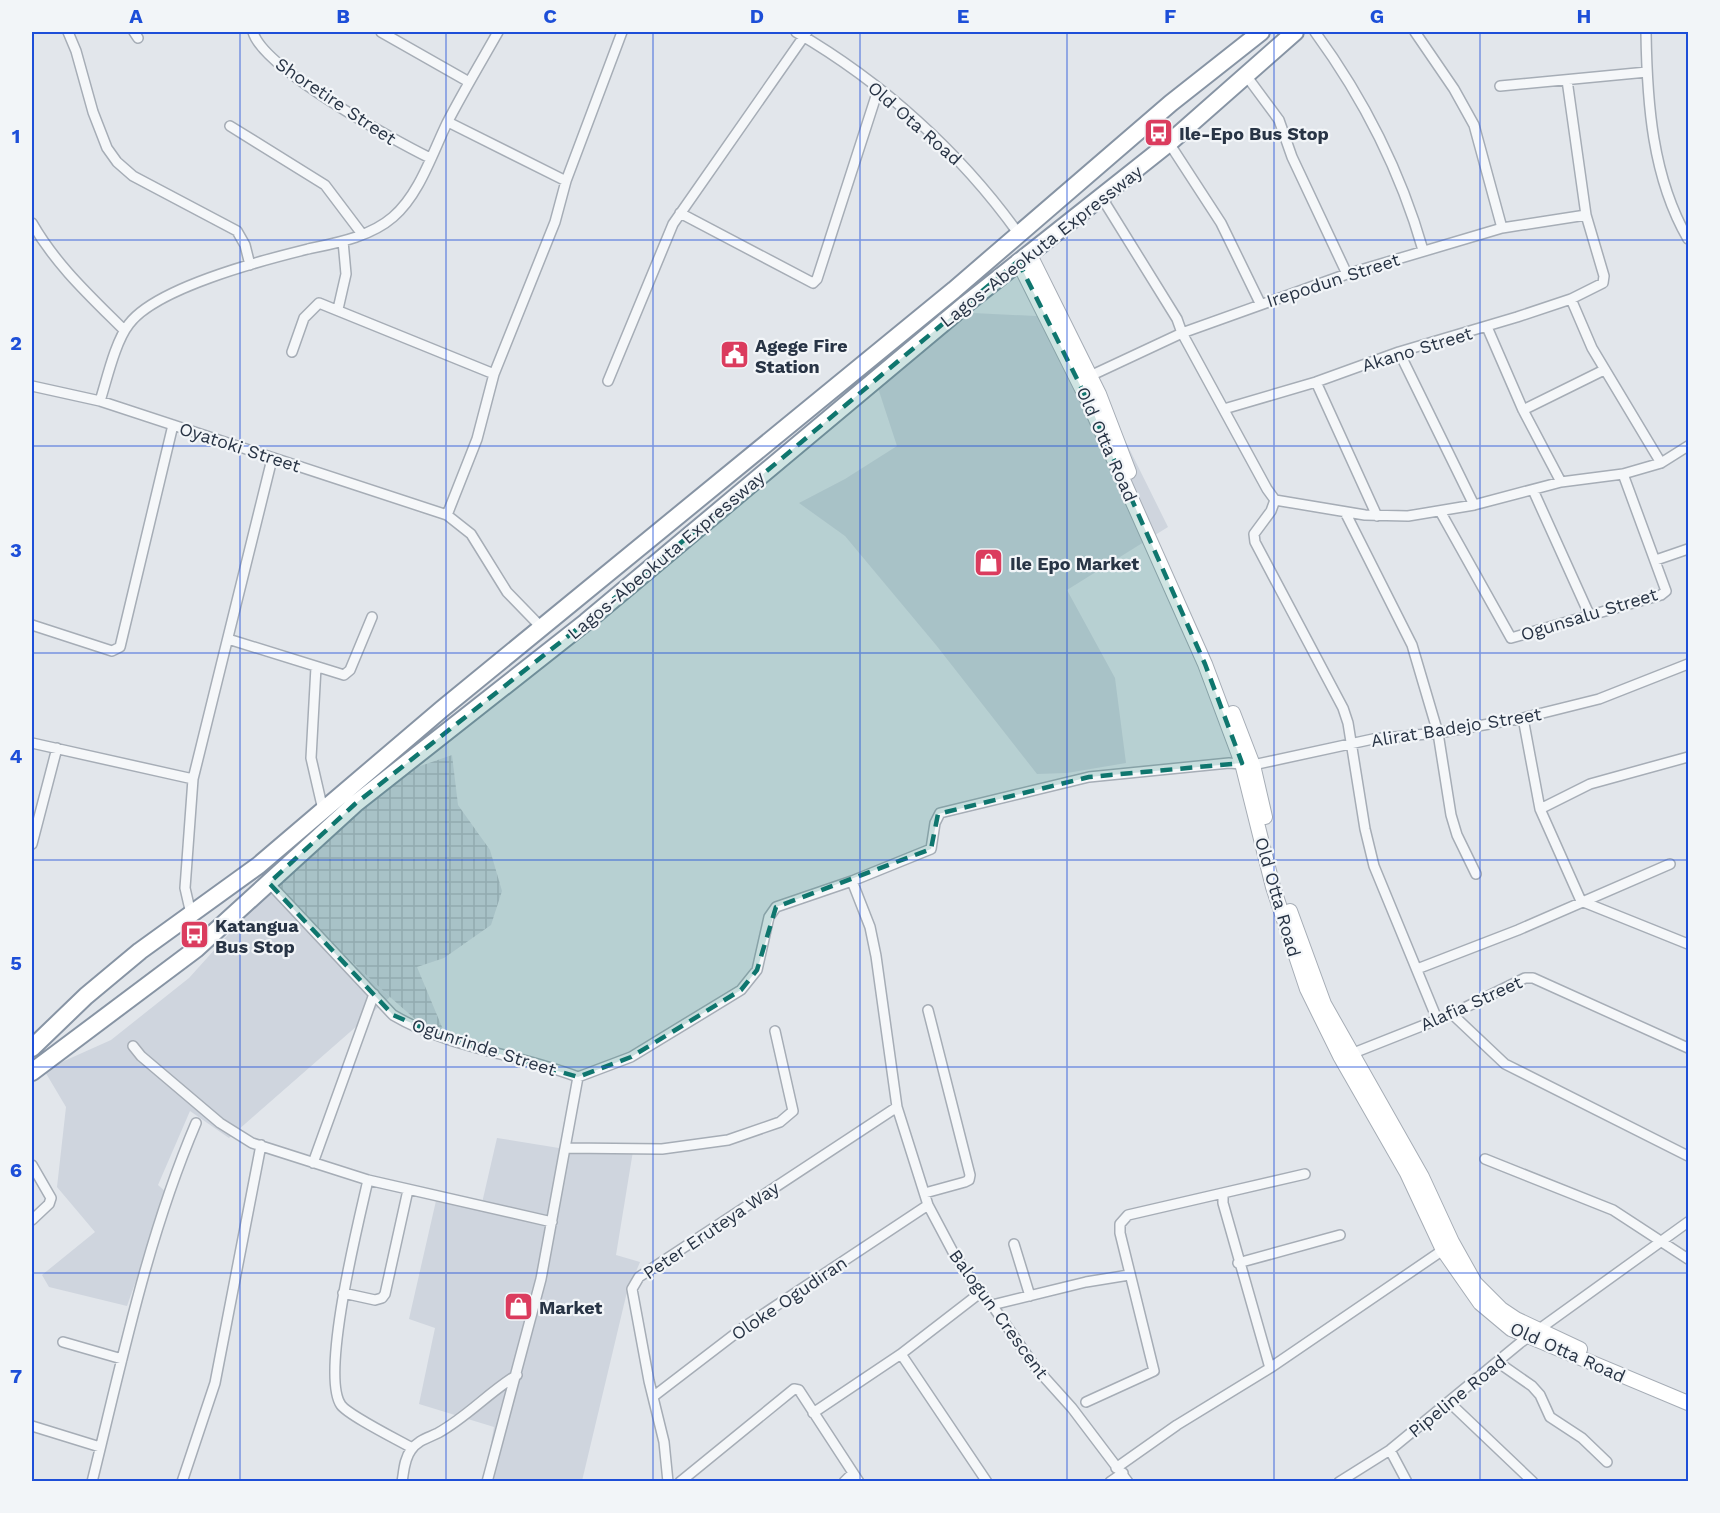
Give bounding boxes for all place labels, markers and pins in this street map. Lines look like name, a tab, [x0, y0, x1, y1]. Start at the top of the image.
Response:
bus stop icon: Ile-Epo Bus Stop	[1142, 117, 1174, 149]
place label: Ile-Epo Bus Stop	[1179, 123, 1329, 144]
place label: Agege Fire Station	[755, 335, 848, 377]
public building icon: Agege Fire Station	[718, 339, 750, 371]
shop icon: Ile Epo Market	[973, 547, 1005, 579]
place label: Ile Epo Market	[1010, 553, 1139, 574]
place label: Katangua Bus Stop	[215, 915, 299, 957]
bus stop icon: Katangua Bus Stop	[178, 919, 210, 951]
shop icon: Market	[502, 1291, 534, 1323]
place label: Market	[539, 1297, 603, 1318]

